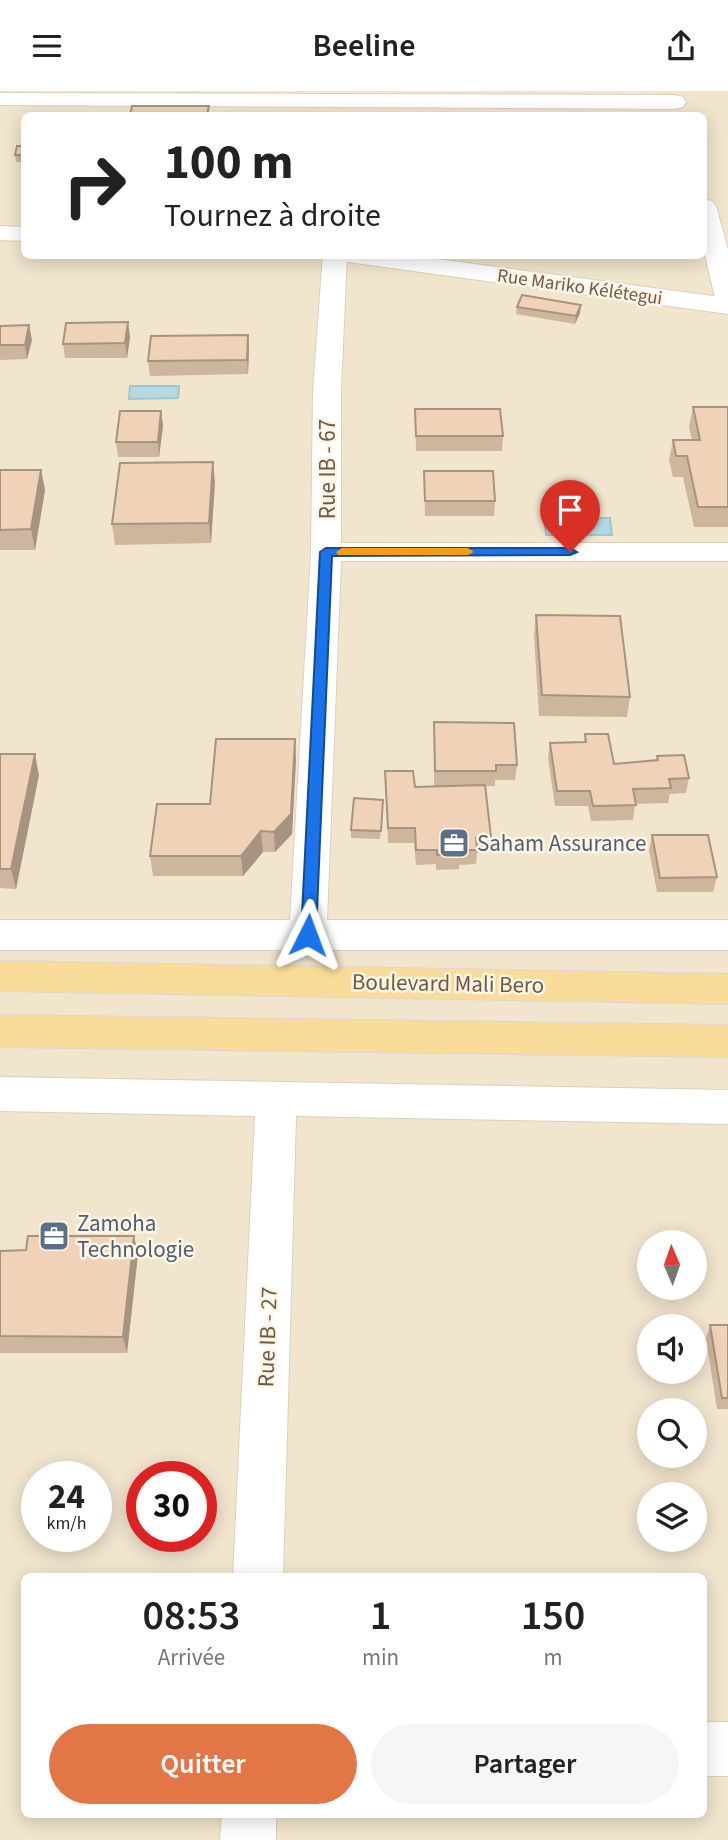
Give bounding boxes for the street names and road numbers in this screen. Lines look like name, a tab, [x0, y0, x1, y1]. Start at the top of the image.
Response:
street label: Rue Mariko Kélétegui	[495, 263, 664, 312]
street label: Rue IB - 67	[311, 419, 344, 519]
street label: Boulevard Mali Bero	[351, 965, 544, 1002]
street label: Rue IB - 27	[249, 1286, 286, 1388]

